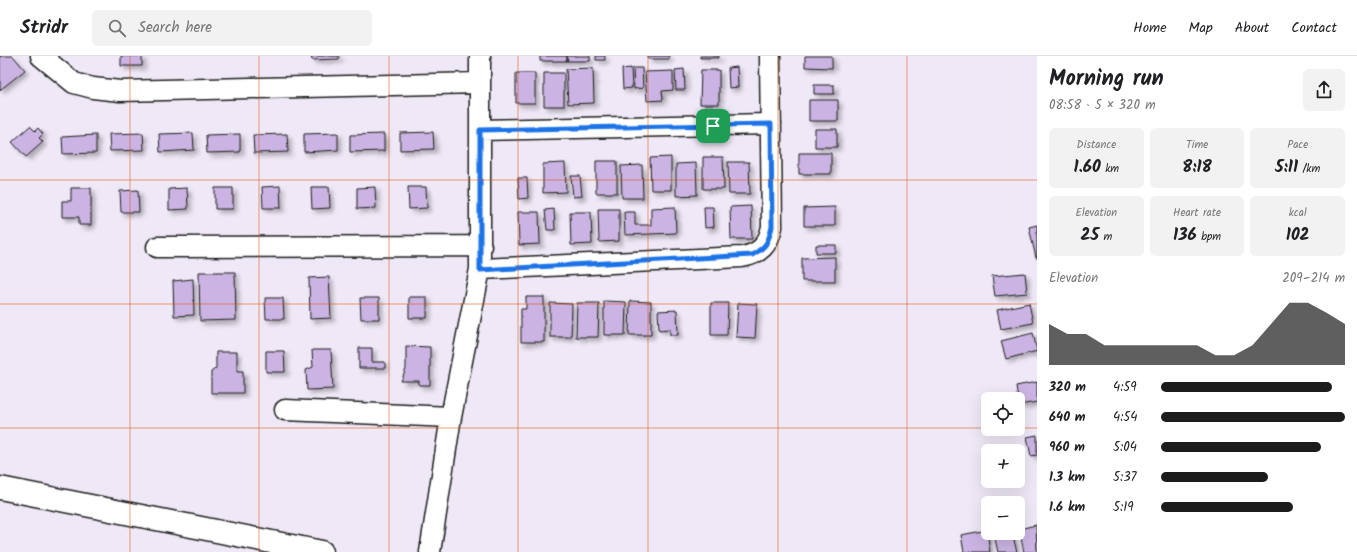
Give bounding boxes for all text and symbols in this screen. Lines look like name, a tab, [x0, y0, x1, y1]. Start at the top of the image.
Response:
search box	[92, 10, 372, 46]
text: Stridr	[20, 13, 68, 43]
text: Search here	[138, 16, 212, 40]
icon: search	[106, 17, 128, 39]
text: Home	[1133, 17, 1167, 39]
text: Map	[1189, 17, 1213, 39]
text: About	[1235, 17, 1269, 39]
text: Contact	[1291, 17, 1337, 39]
text: Morning run	[1049, 62, 1164, 97]
button: share	[1303, 69, 1345, 111]
text: 08:58 · 5 × 320 m	[1049, 95, 1156, 116]
pin	[696, 109, 730, 143]
icon: arrive	[702, 115, 724, 137]
text: Distance	[1077, 136, 1116, 154]
text: Time	[1186, 136, 1208, 154]
text: Pace	[1287, 136, 1308, 154]
text: 1.60	[1074, 154, 1101, 181]
text: 8:18	[1182, 154, 1212, 181]
text: 5:11	[1275, 154, 1298, 181]
text: km	[1101, 160, 1119, 178]
text: /km	[1298, 160, 1320, 178]
text: Elevation	[1076, 204, 1117, 222]
text: Heart rate	[1173, 204, 1221, 222]
text: kcal	[1289, 204, 1307, 222]
text: 25	[1080, 222, 1099, 249]
text: 136	[1173, 222, 1197, 249]
text: 102	[1286, 222, 1310, 249]
text: m	[1099, 228, 1112, 246]
text: bpm	[1197, 228, 1221, 246]
text: Elevation	[1049, 268, 1098, 289]
text: 209–214 m	[1282, 268, 1345, 289]
text: 320 m	[1049, 377, 1086, 398]
text: 4:59	[1113, 377, 1137, 398]
map controls	[981, 392, 1025, 540]
button: locate	[981, 392, 1025, 436]
text: 640 m	[1049, 407, 1085, 428]
text: 4:54	[1113, 407, 1138, 428]
text: 960 m	[1049, 437, 1085, 458]
text: 5:04	[1113, 437, 1137, 458]
button: +	[981, 444, 1025, 488]
text: 1.3 km	[1049, 467, 1085, 488]
text: 5:37	[1113, 467, 1137, 488]
button: −	[981, 496, 1025, 540]
text: 1.6 km	[1049, 497, 1085, 518]
text: 5:19	[1113, 497, 1134, 518]

